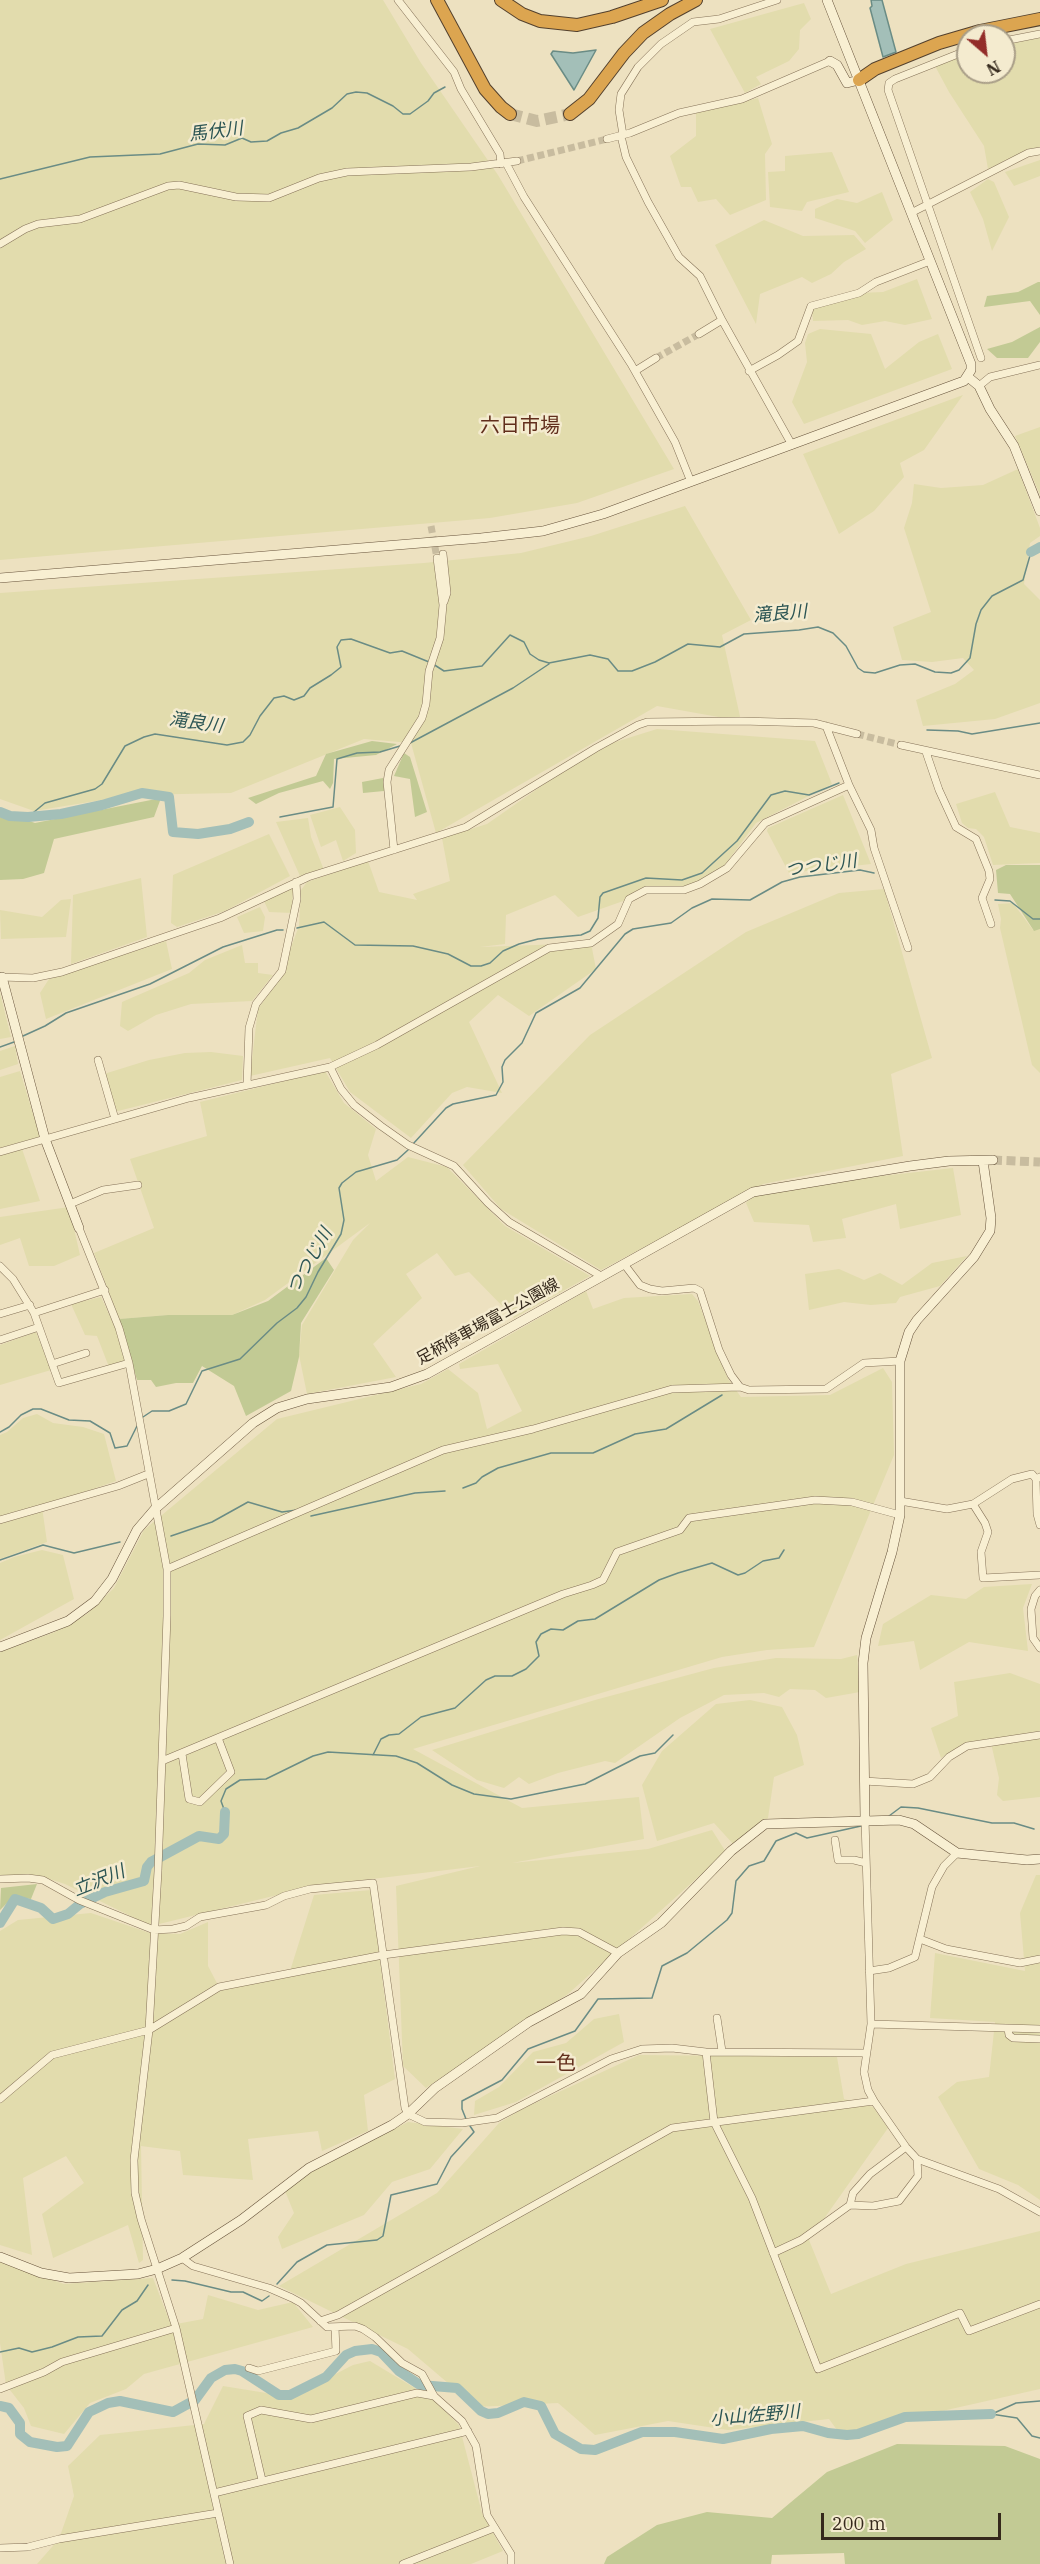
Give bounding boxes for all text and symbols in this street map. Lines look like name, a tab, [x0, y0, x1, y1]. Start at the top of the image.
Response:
north arrow	[956, 24, 1016, 84]
text: N	[983, 56, 1004, 80]
water label: 馬伏川	[188, 118, 244, 146]
district label: 六日市場	[480, 414, 560, 438]
water label: 滝良川	[752, 601, 808, 627]
water label: 滝良川	[168, 709, 224, 737]
water label: つつじ川	[784, 850, 858, 882]
water label: つつじ川	[283, 1224, 337, 1298]
street label: 足柄停車場富士公園線	[413, 1275, 563, 1369]
water label: 立沢川	[70, 1861, 128, 1901]
district label: 一色	[536, 2052, 576, 2076]
water label: 小山佐野川	[709, 2401, 801, 2431]
scale bar	[824, 2501, 1004, 2539]
text: 200 m	[832, 2512, 886, 2535]

